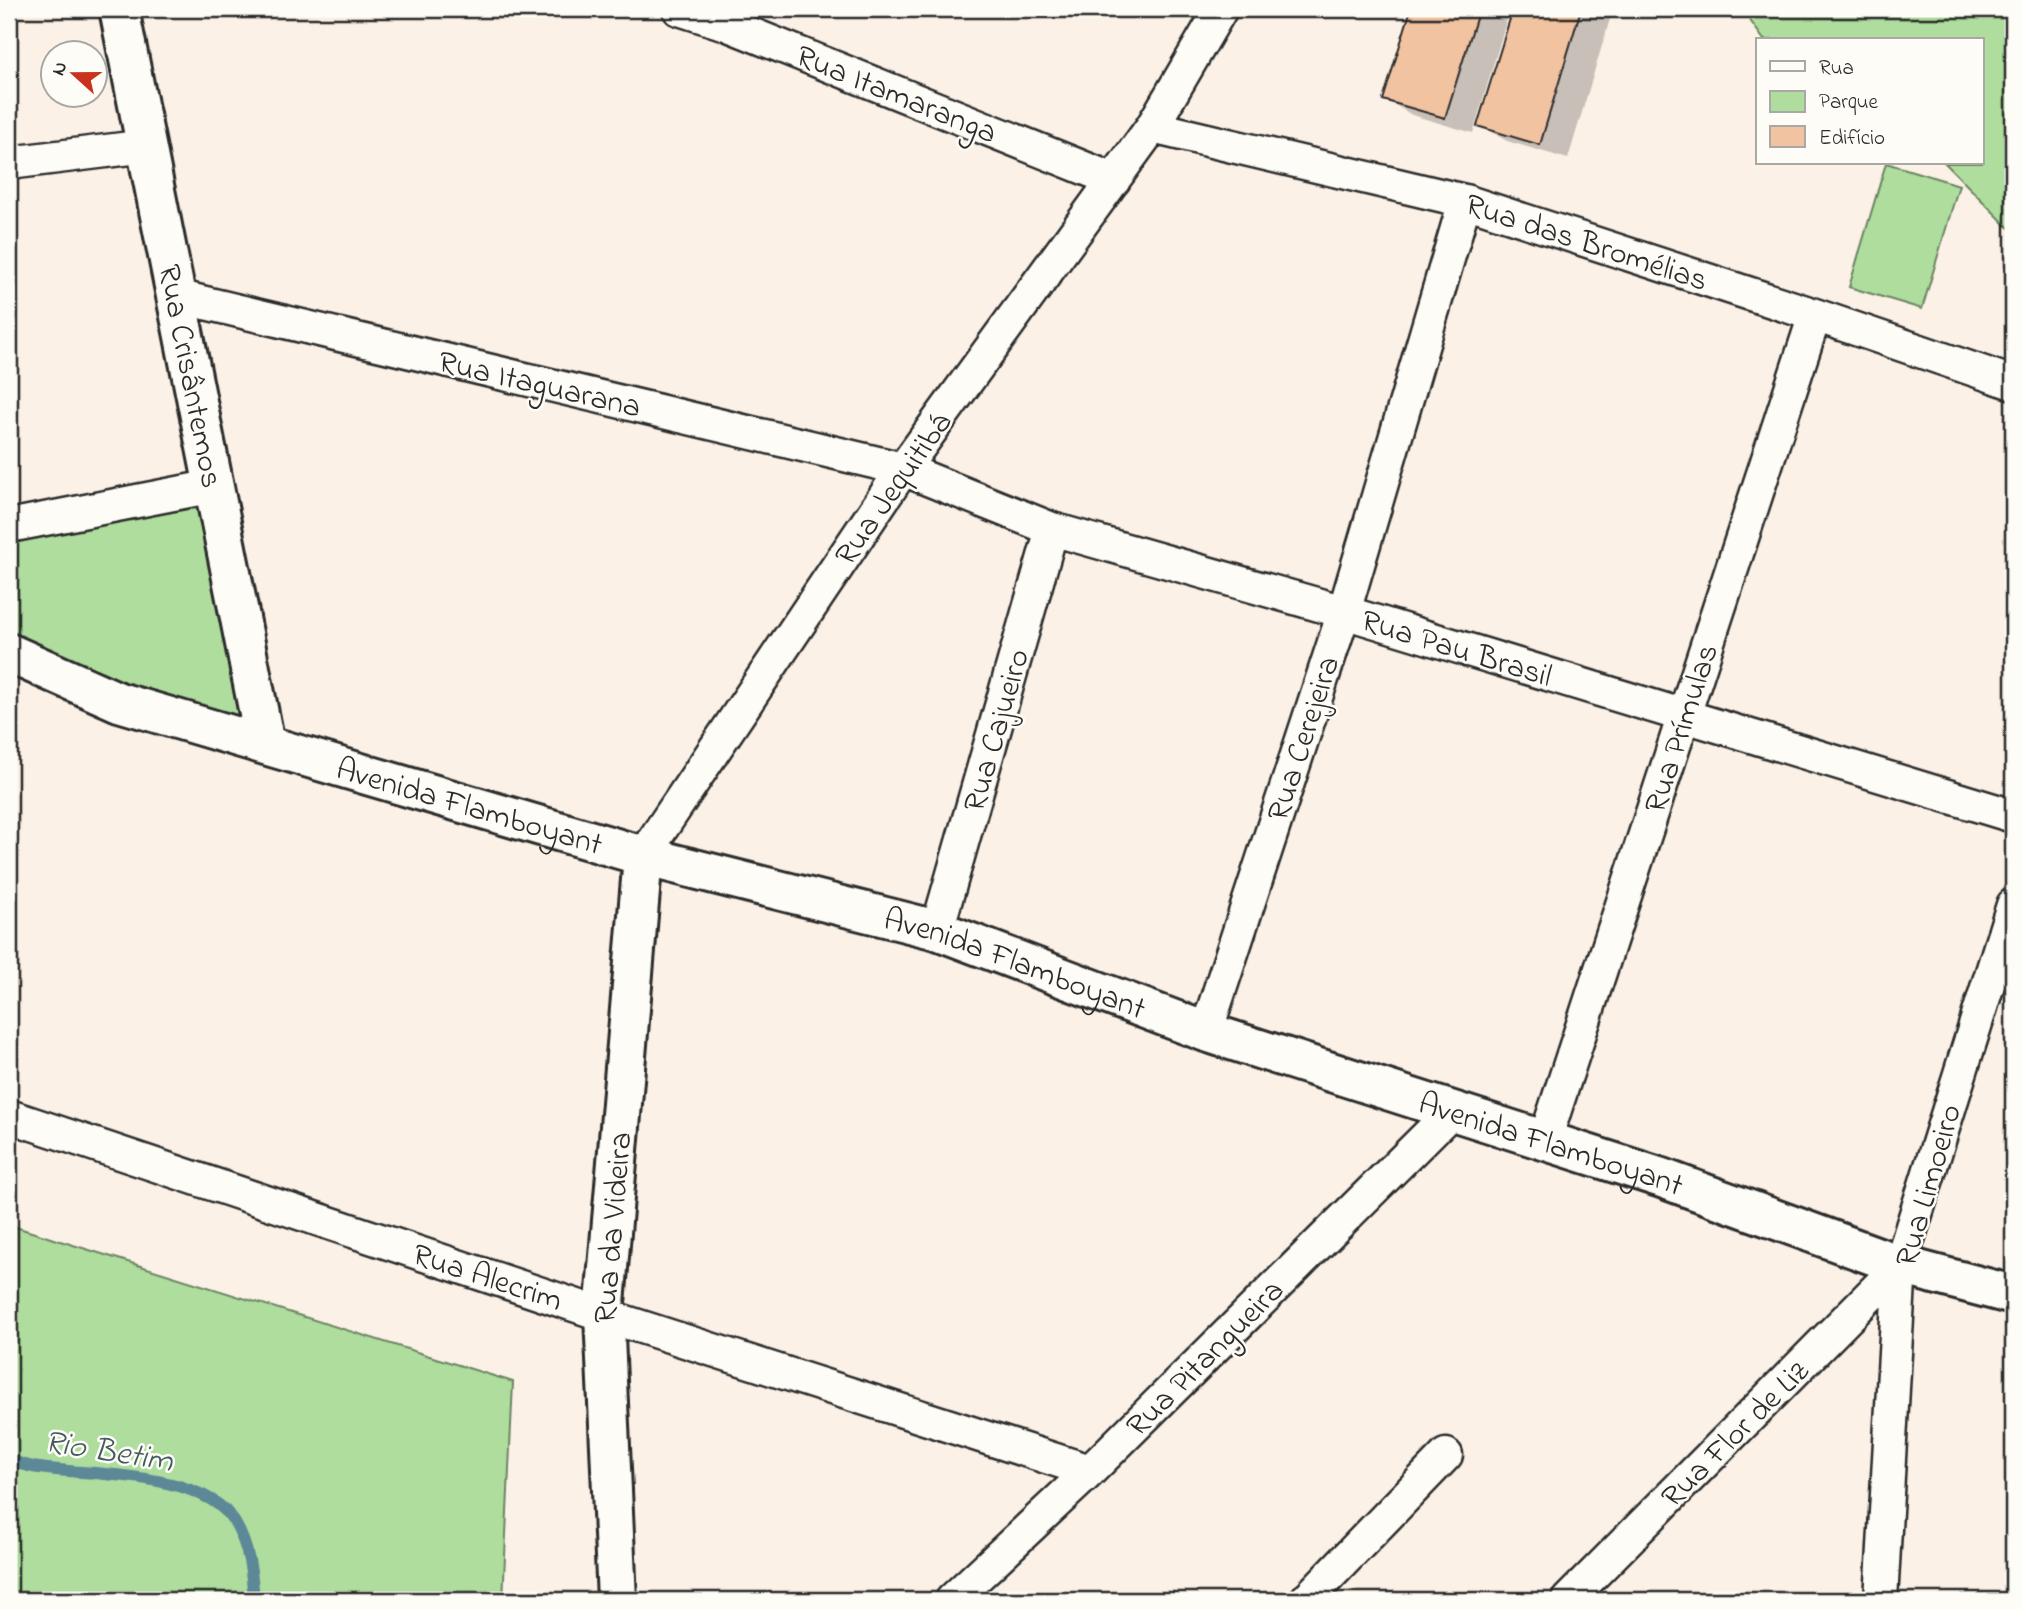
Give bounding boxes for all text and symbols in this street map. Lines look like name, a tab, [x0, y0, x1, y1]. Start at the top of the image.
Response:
street label: Rua Itamaranga	[788, 34, 1003, 158]
north arrow	[38, 38, 108, 108]
legend	[1756, 38, 1983, 164]
text: Rua	[1819, 54, 1854, 84]
text: N	[46, 58, 75, 80]
text: Parque	[1819, 88, 1878, 118]
text: Edifício	[1819, 124, 1885, 154]
street label: Rua das Bromélias	[1458, 183, 1713, 306]
street label: Rua Crisântemos	[143, 261, 234, 492]
street label: Rua Itaguarana	[433, 340, 645, 433]
street label: Rua Jequitibá	[825, 404, 965, 576]
street label: Rua Pau Brasil	[1355, 599, 1557, 702]
street label: Rua Prímulas	[1634, 638, 1733, 820]
street label: Rua Cajueiro	[953, 644, 1044, 818]
street label: Rua Cerejeira	[1257, 650, 1354, 828]
street label: Avenida Flamboyant	[330, 747, 608, 870]
street label: Avenida Flamboyant	[878, 898, 1152, 1034]
street label: Avenida Flamboyant	[1412, 1081, 1689, 1211]
street label: Rua Limoeiro	[1885, 1099, 1976, 1273]
street label: Rua da Videira	[583, 1130, 646, 1326]
street label: Rua Alecrim	[406, 1233, 568, 1326]
street label: Rua Pitangueira	[1117, 1270, 1296, 1449]
street label: Rua Flor de Liz	[1652, 1350, 1822, 1520]
water label: Rio Betim	[41, 1419, 176, 1487]

